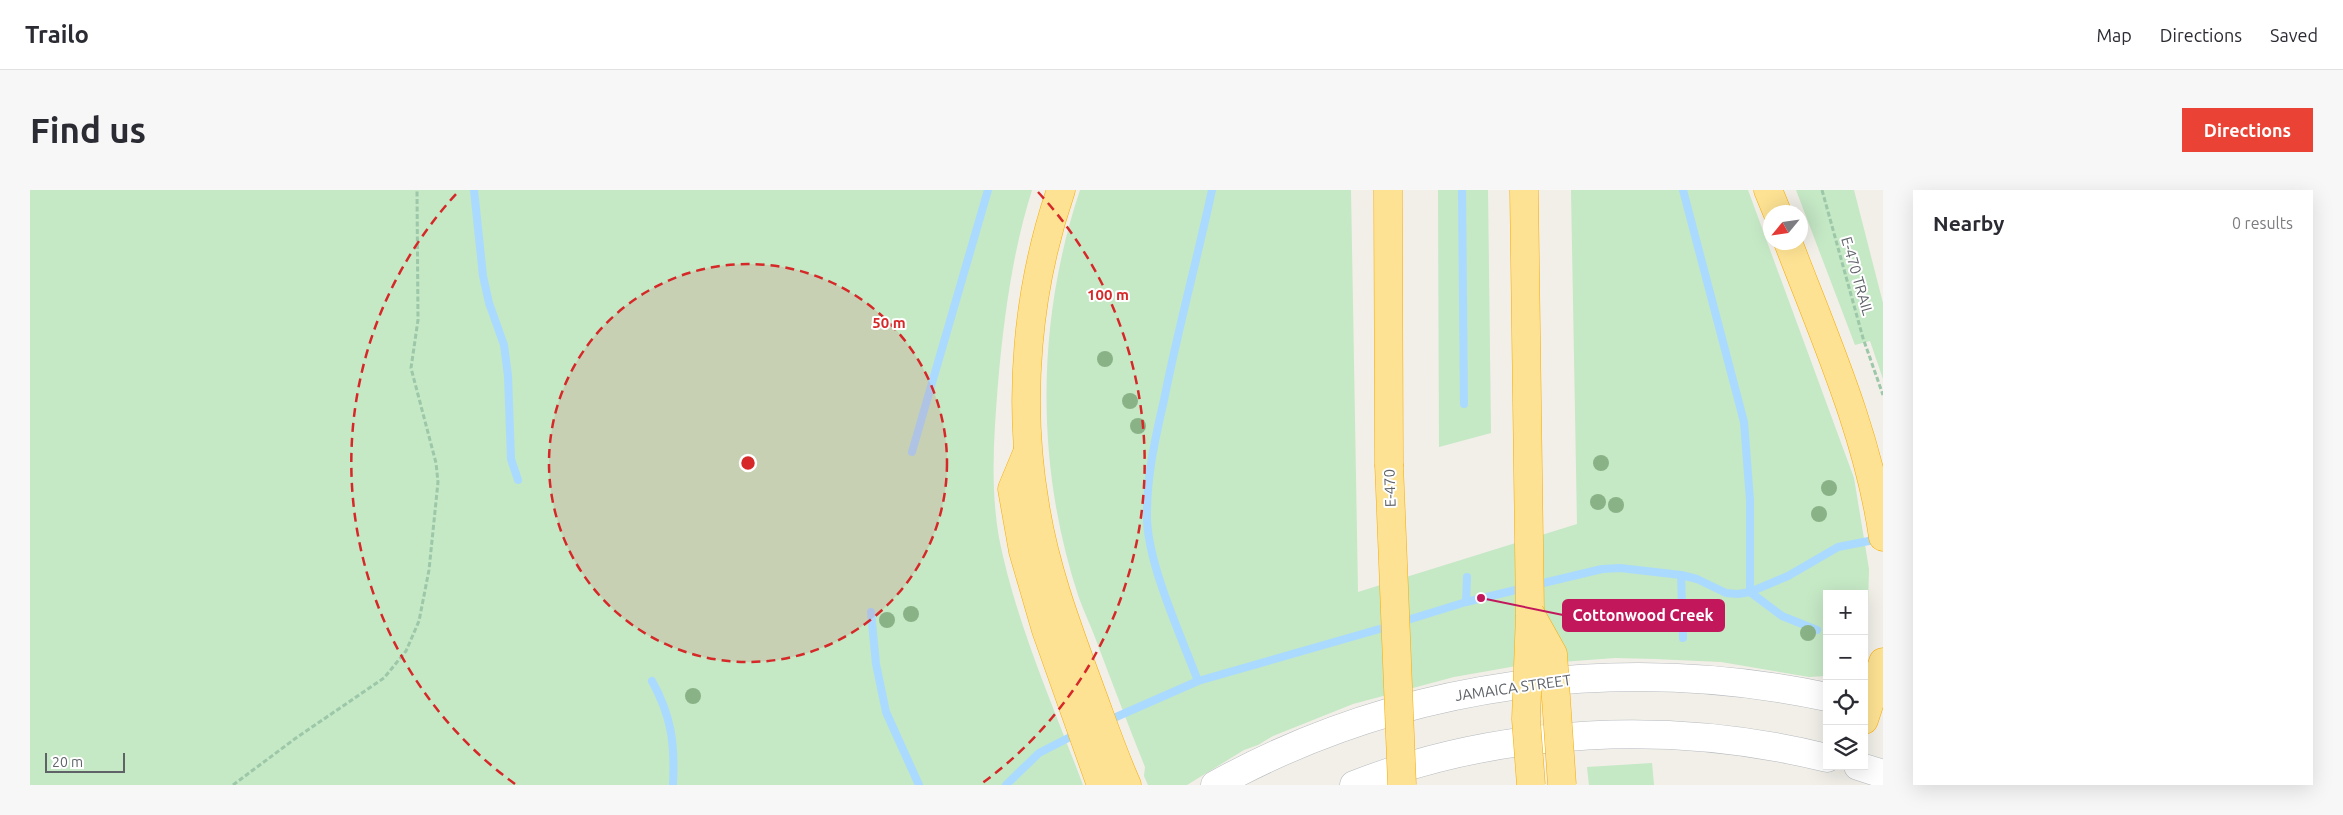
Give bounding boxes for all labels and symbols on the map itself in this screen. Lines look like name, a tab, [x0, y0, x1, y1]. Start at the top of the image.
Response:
north arrow	[1763, 205, 1808, 250]
street label: E-470 TRAIL	[1838, 235, 1877, 317]
text: 100 m	[1087, 286, 1129, 303]
text: 50 m	[872, 314, 906, 331]
centre of rings	[739, 454, 757, 472]
street label: E-470	[1380, 469, 1399, 507]
callout: Cottonwood Creek	[1563, 600, 1724, 631]
text: Cottonwood Creek	[1572, 606, 1714, 624]
street label: JAMAICA STREET	[1454, 671, 1573, 704]
scale bar	[45, 750, 125, 773]

